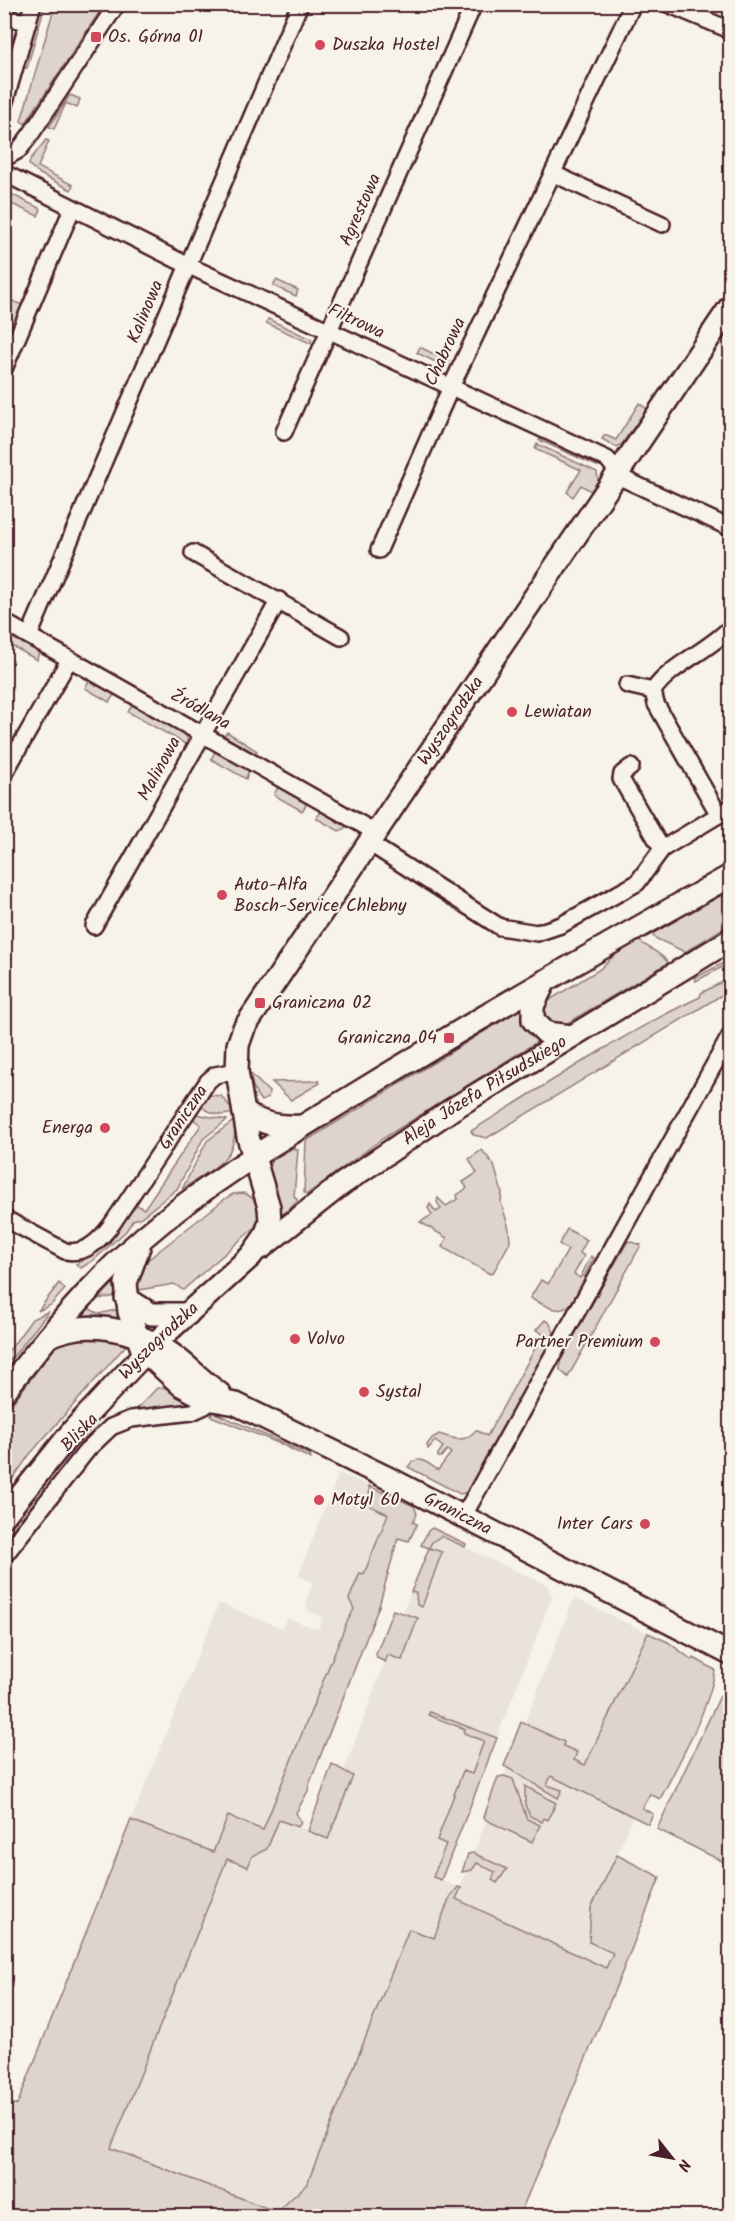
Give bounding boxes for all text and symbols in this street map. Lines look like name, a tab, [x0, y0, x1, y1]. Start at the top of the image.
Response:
place label: Os. Górna 01	[108, 23, 203, 52]
marker: Os. Górna 01	[89, 30, 103, 44]
place label: Duszka Hostel	[332, 31, 440, 60]
marker: Duszka Hostel	[313, 38, 327, 52]
street label: Agrestowa	[332, 169, 390, 251]
street label: Kalinowa	[120, 276, 172, 348]
street label: Filtrowa	[323, 296, 389, 348]
street label: Chabrowa	[417, 313, 475, 391]
street label: Wyszogrodzka	[410, 670, 492, 772]
street label: Źródlana	[164, 682, 236, 738]
place label: Lewiatan	[524, 698, 592, 727]
marker: Lewiatan	[505, 705, 519, 719]
street label: Malinowa	[130, 732, 190, 806]
place label: Auto-Alfa Bosch-Service Chlebny	[234, 871, 407, 921]
marker: Auto-Alfa Bosch-Service Chlebny	[215, 888, 229, 902]
place label: Graniczna 02	[272, 989, 372, 1018]
marker: Graniczna 02	[253, 996, 267, 1010]
place label: Graniczna 04	[338, 1024, 437, 1053]
street label: Aleja Józefa Piłsudskiego	[397, 1028, 573, 1153]
marker: Graniczna 04	[442, 1031, 456, 1045]
street label: Graniczna	[151, 1079, 216, 1156]
place label: Energa	[42, 1114, 93, 1143]
marker: Energa	[98, 1121, 112, 1135]
street label: Wyszogrodzka	[112, 1295, 206, 1387]
place label: Volvo	[307, 1325, 345, 1354]
place label: Partner Premium	[516, 1328, 643, 1357]
marker: Volvo	[288, 1332, 302, 1346]
marker: Partner Premium	[648, 1335, 662, 1349]
place label: Systal	[376, 1378, 422, 1407]
marker: Systal	[357, 1385, 371, 1399]
street label: Bliska	[54, 1407, 106, 1459]
street label: Graniczna	[418, 1484, 497, 1543]
place label: Motyl 60	[331, 1486, 399, 1515]
marker: Motyl 60	[312, 1493, 326, 1507]
place label: Inter Cars	[557, 1510, 633, 1539]
marker: Inter Cars	[638, 1517, 652, 1531]
north arrow	[642, 2128, 702, 2188]
text: N	[670, 2154, 697, 2176]

